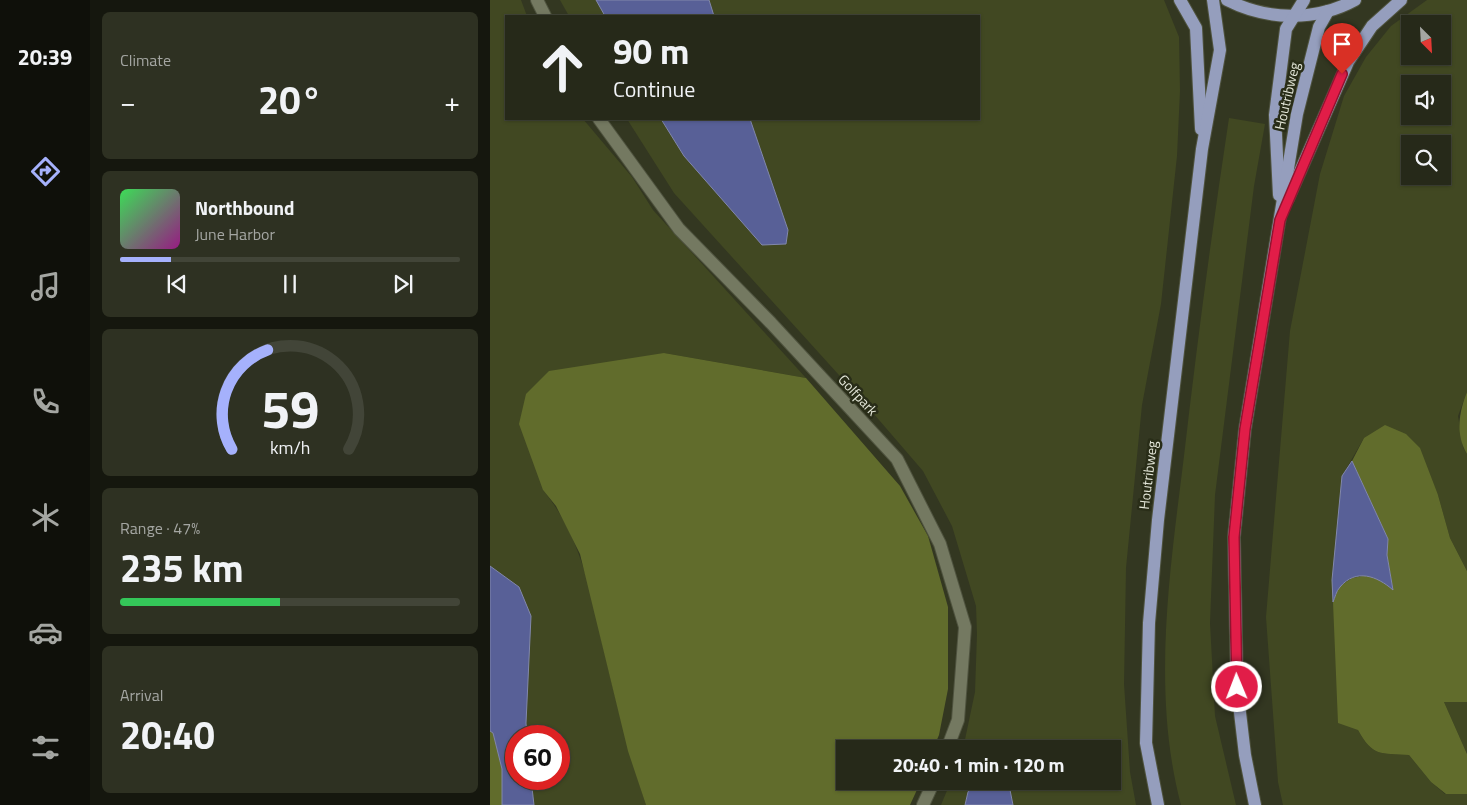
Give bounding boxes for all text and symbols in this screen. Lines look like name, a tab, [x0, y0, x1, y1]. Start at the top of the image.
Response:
north arrow	[1401, 15, 1451, 65]
map controls	[1401, 15, 1451, 185]
pin	[1321, 23, 1363, 74]
text: 90 m	[613, 24, 689, 78]
icon: arrive	[1328, 30, 1356, 58]
icon: ahead	[530, 35, 595, 100]
text: 20:39	[18, 40, 72, 74]
text: Climate	[120, 48, 171, 72]
street label: Houtribweg	[1268, 60, 1305, 132]
text: 20°	[258, 71, 322, 129]
text: Continue	[613, 72, 695, 106]
button: sound	[1401, 75, 1451, 125]
text: −	[120, 80, 136, 123]
text: +	[444, 80, 460, 123]
button: search	[1401, 135, 1451, 185]
icon: directions	[28, 154, 63, 189]
text: Northbound	[195, 193, 295, 222]
text: June Harbor	[195, 222, 275, 246]
icon: music	[28, 269, 63, 304]
icon: previous	[163, 270, 191, 298]
icon: pause	[276, 270, 304, 298]
icon: next	[389, 270, 417, 298]
text: 59	[261, 369, 319, 448]
street label: Golfpark	[834, 369, 883, 420]
icon: phone	[28, 384, 63, 419]
text: km/h	[270, 434, 310, 461]
street label: Houtribweg	[1133, 439, 1162, 511]
icon: climate	[28, 500, 63, 535]
text: Range · 47%	[120, 516, 200, 540]
text: 235 km	[120, 539, 244, 597]
icon: car	[28, 615, 63, 650]
position arrow	[1210, 660, 1262, 712]
text: Arrival	[120, 683, 163, 707]
text: 20:40	[120, 706, 215, 764]
speed limit sign: 60	[505, 725, 570, 790]
icon: filters	[28, 730, 63, 765]
text: 20:40 · 1 min · 120 m	[892, 750, 1065, 779]

